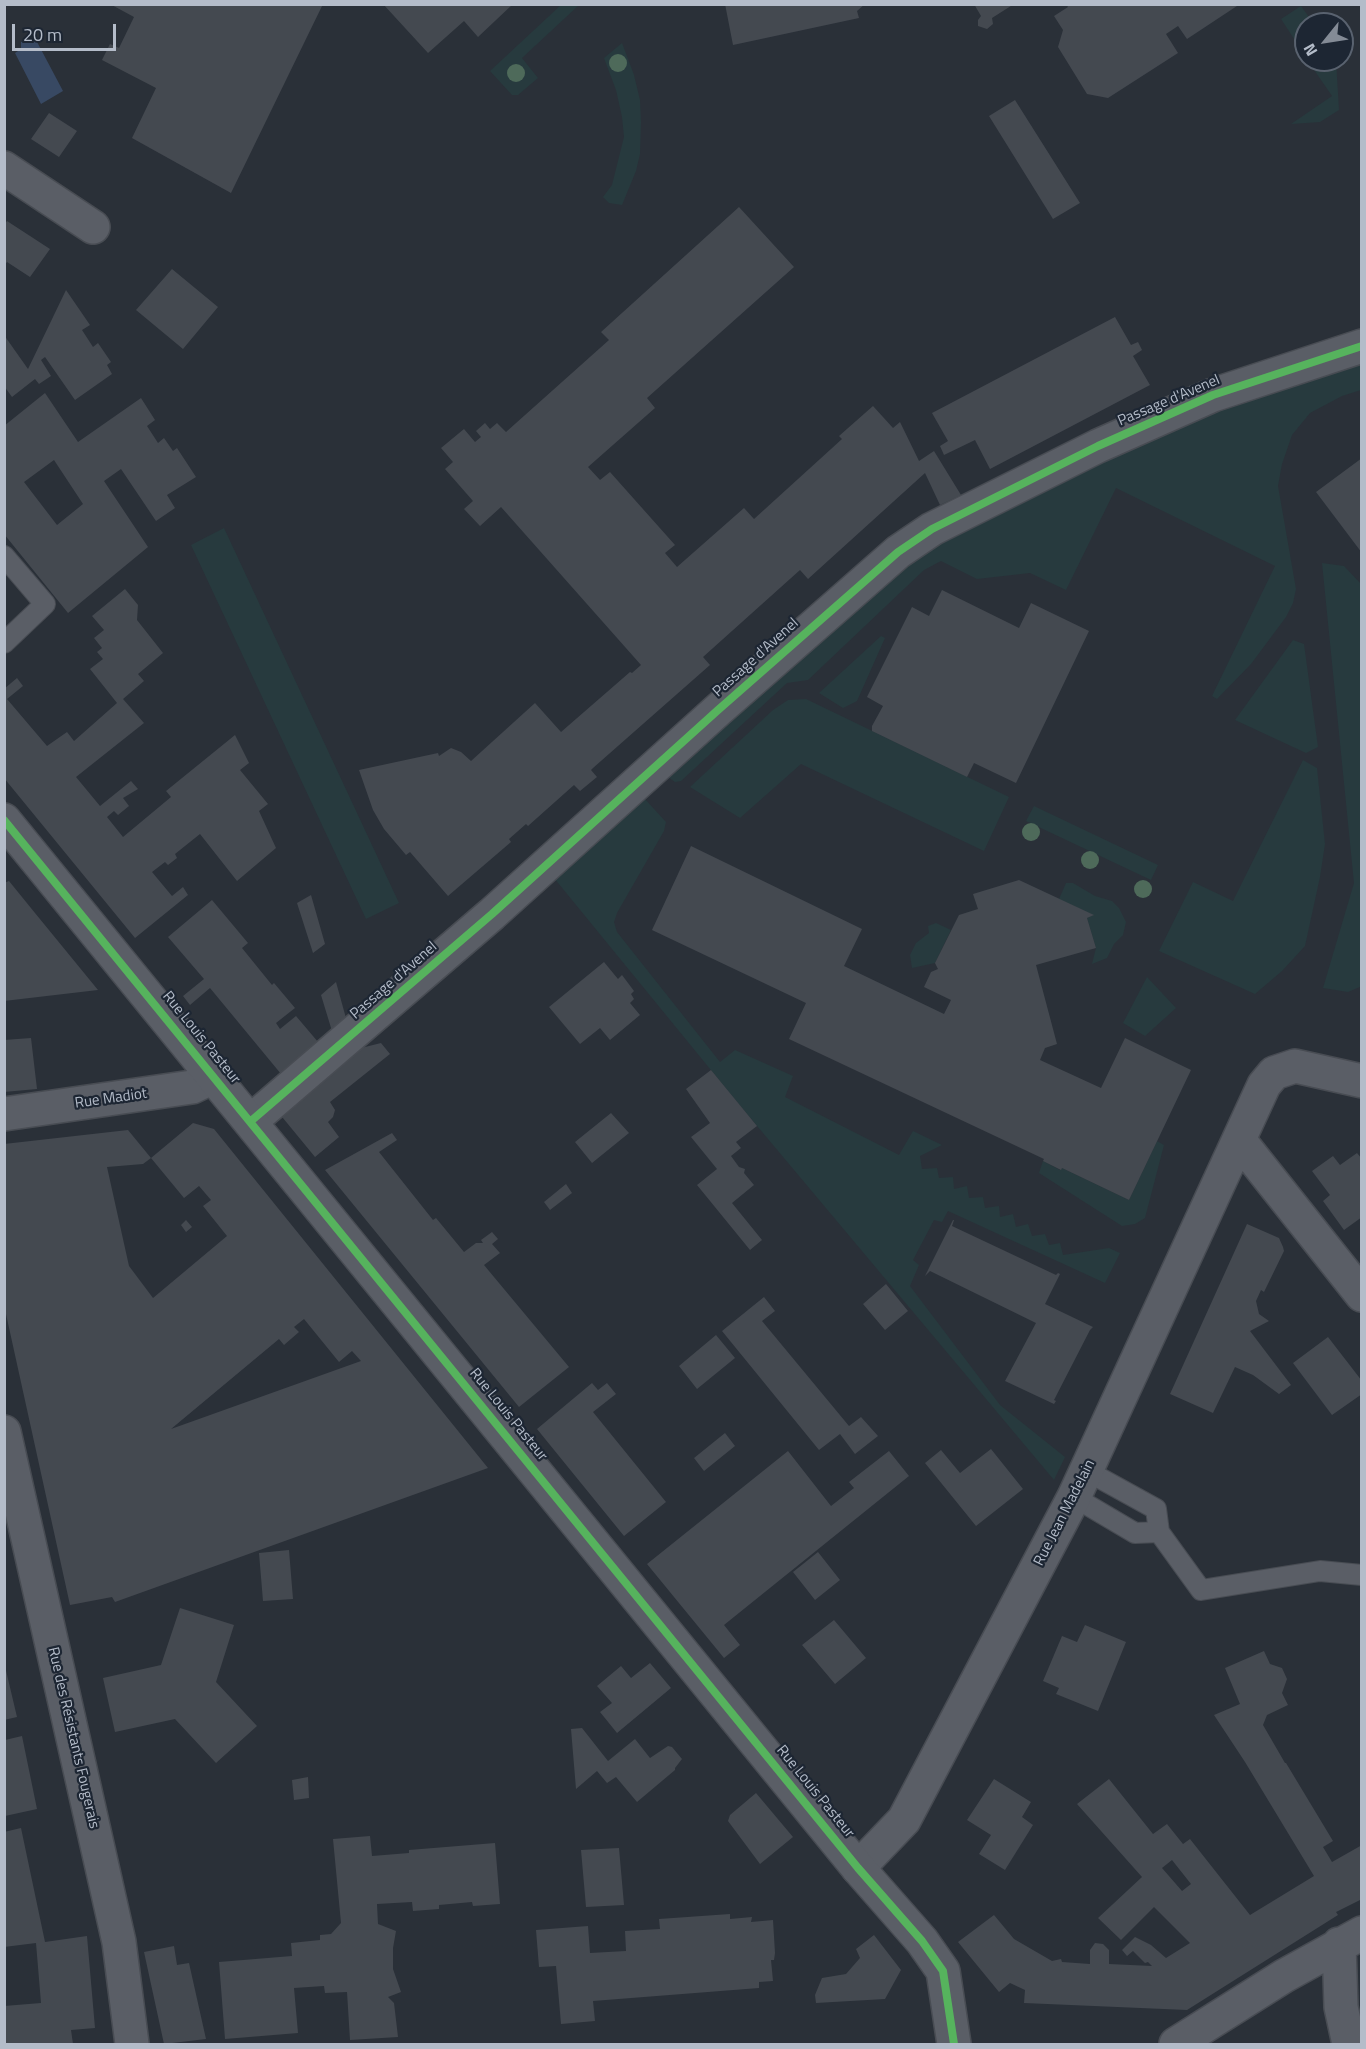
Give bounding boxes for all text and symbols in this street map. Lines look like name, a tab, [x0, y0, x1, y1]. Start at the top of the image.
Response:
scale bar	[15, 12, 118, 50]
north arrow	[1294, 12, 1354, 72]
text: 20 m	[23, 21, 62, 48]
text: N	[1297, 39, 1323, 61]
street label: Passage d'Avenel	[1115, 371, 1223, 431]
street label: Passage d'Avenel	[709, 615, 803, 701]
street label: Passage d'Avenel	[347, 938, 441, 1024]
street label: Rue Louis Pasteur	[158, 988, 244, 1088]
street label: Rue Madiot	[74, 1085, 148, 1113]
street label: Rue Louis Pasteur	[465, 1365, 551, 1465]
street label: Rue Jean Madelain	[1030, 1457, 1100, 1569]
street label: Rue des Résistants Fougerais	[43, 1645, 103, 1831]
street label: Rue Louis Pasteur	[772, 1742, 858, 1842]

